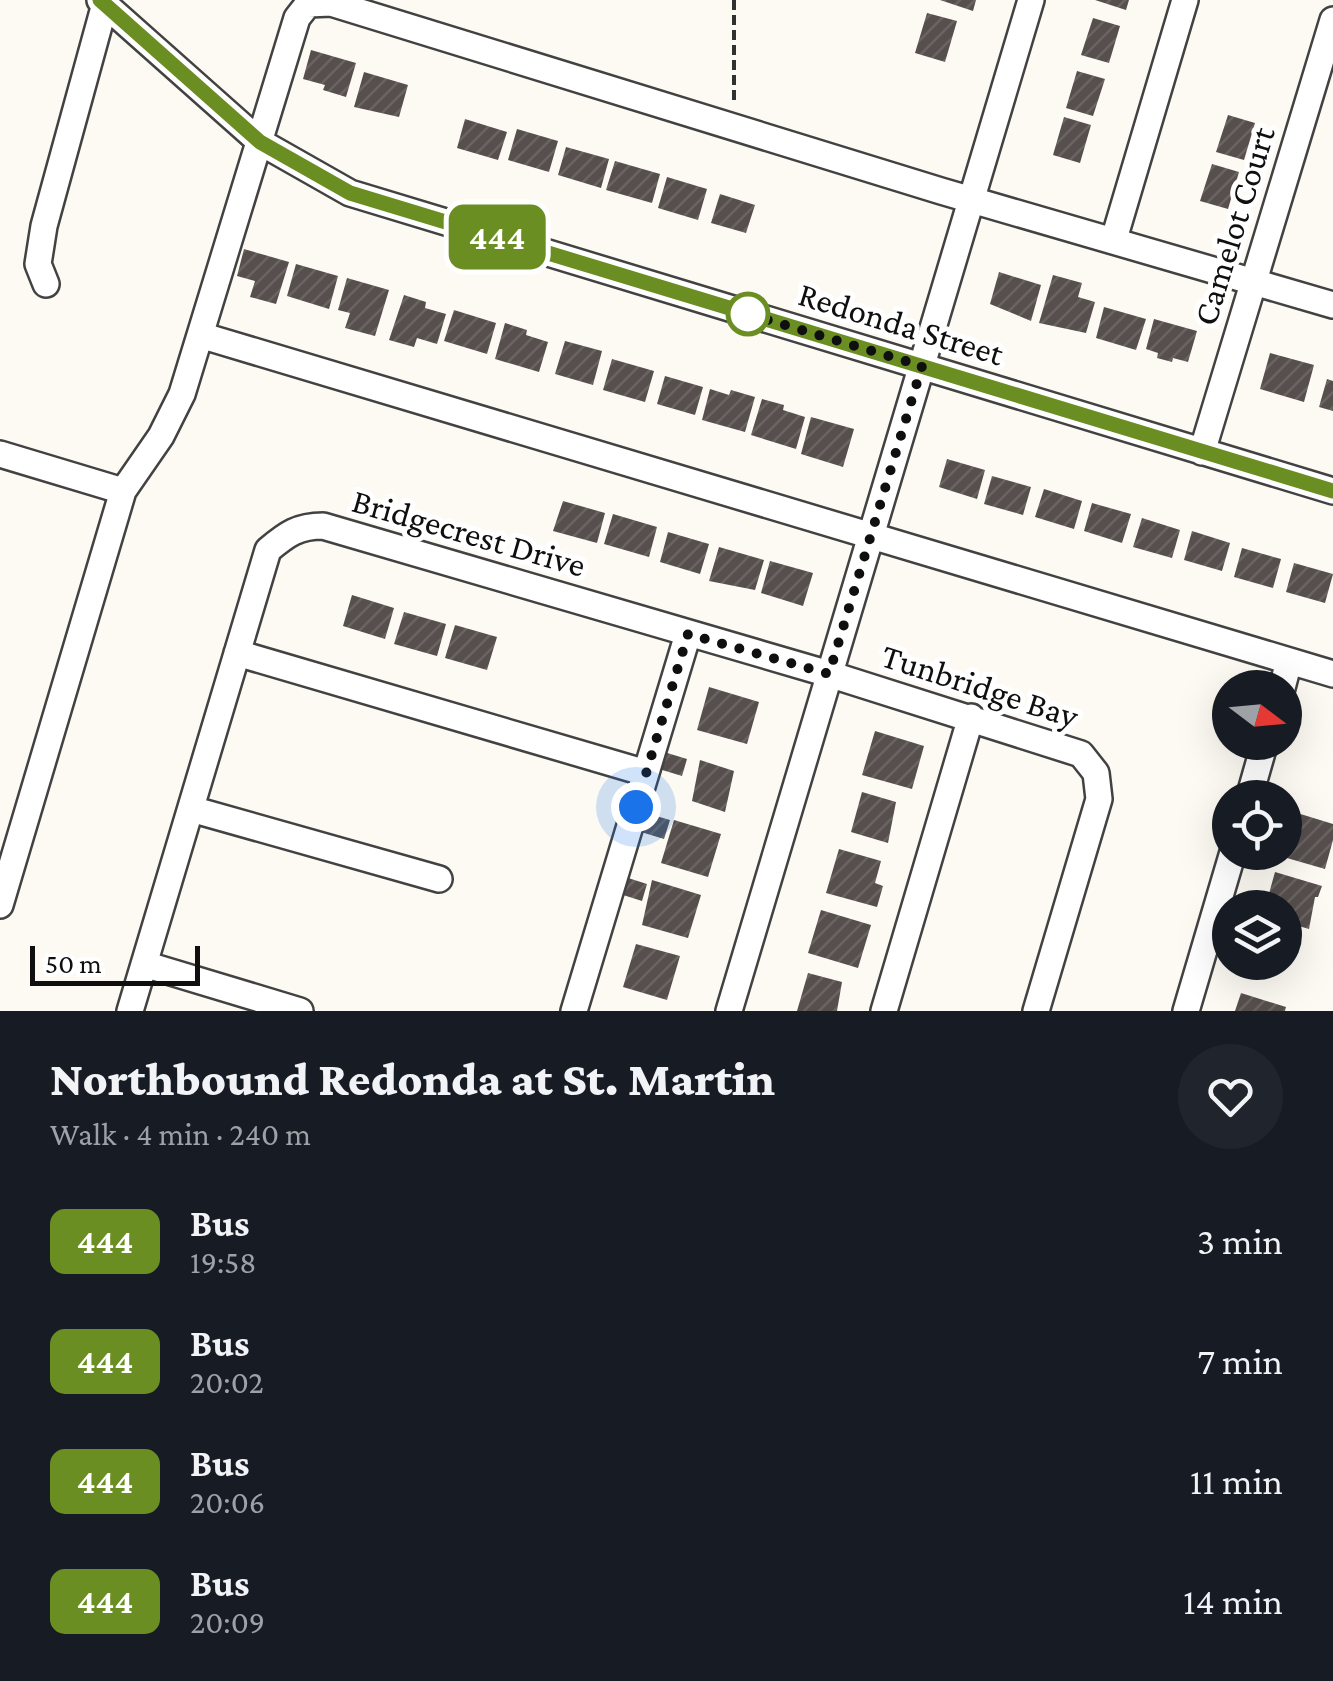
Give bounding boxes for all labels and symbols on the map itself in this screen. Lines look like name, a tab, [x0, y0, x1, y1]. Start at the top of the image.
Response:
street label: Camelot Court	[1185, 122, 1283, 330]
line badge: 444	[440, 204, 554, 270]
street label: Redonda Street	[794, 274, 1009, 374]
unlabelled marker	[727, 293, 769, 335]
street label: Bridgecrest Drive	[348, 481, 590, 585]
street label: Tunbridge Bay	[877, 636, 1084, 736]
north arrow	[1212, 670, 1302, 760]
your location	[611, 782, 661, 832]
scale bar	[30, 941, 200, 986]

